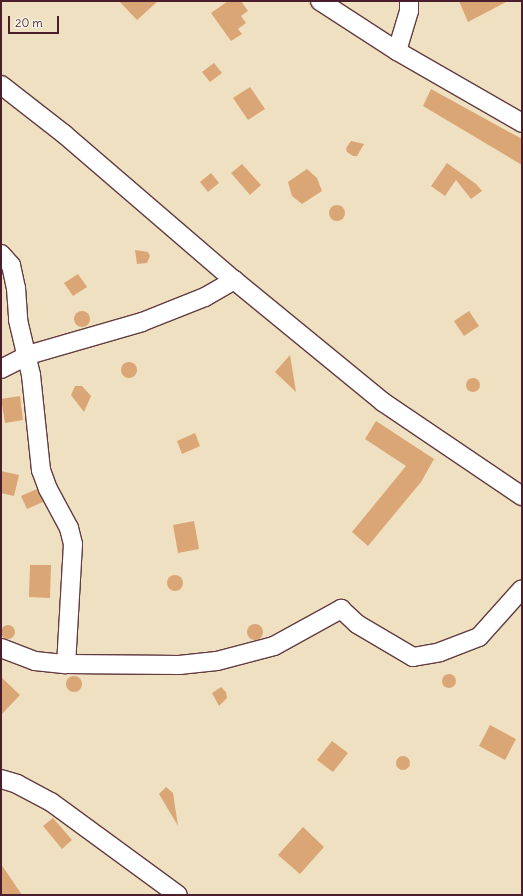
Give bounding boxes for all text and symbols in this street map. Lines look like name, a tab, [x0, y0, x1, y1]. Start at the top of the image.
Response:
scale bar	[10, 8, 61, 34]
text: 20 m	[15, 15, 43, 30]

